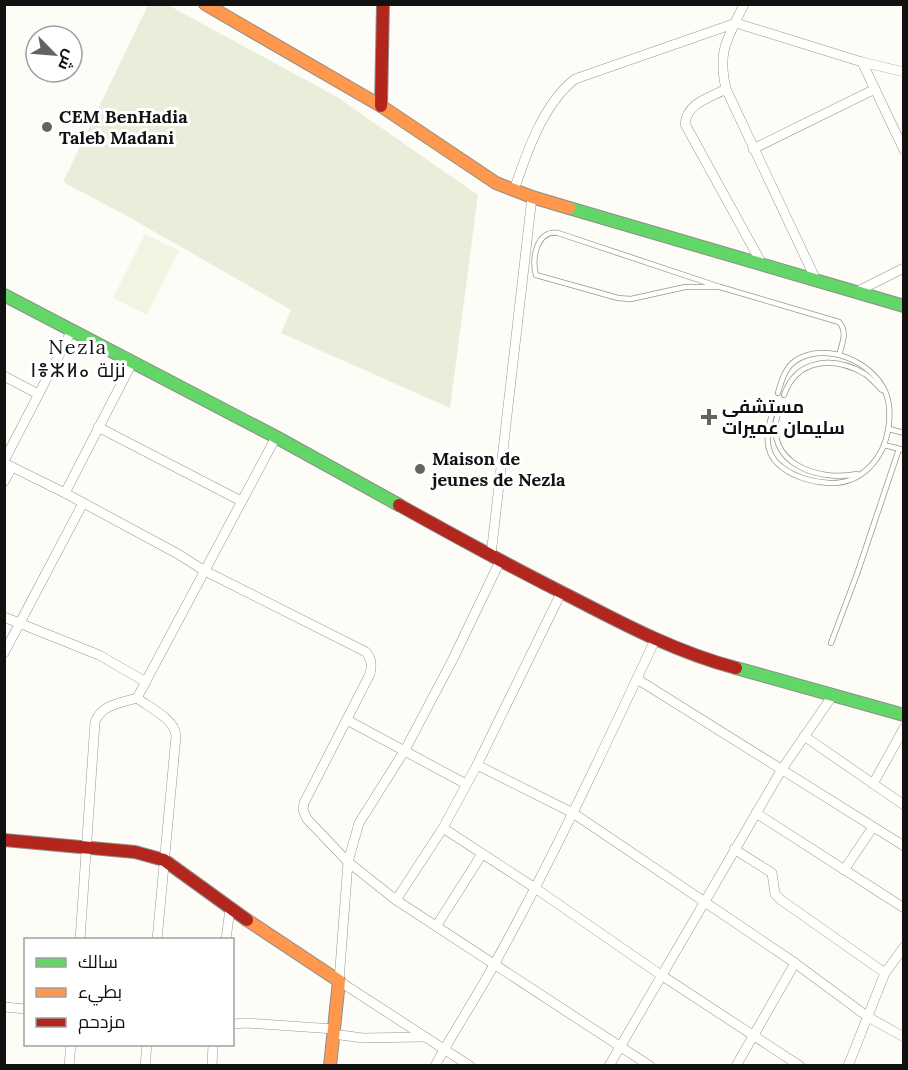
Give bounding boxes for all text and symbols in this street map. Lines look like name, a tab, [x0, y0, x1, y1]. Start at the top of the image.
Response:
north arrow	[24, 24, 84, 84]
text: ش	[54, 47, 81, 74]
place label: CEM BenHadia Taleb Madani	[59, 105, 188, 149]
marker: CEM BenHadia Taleb Madani	[40, 120, 54, 134]
district label: Nezla ⵏⴻⵣⵍⴰ نزلة	[30, 334, 126, 382]
place label: مستشفى سليمان عميرات	[722, 395, 845, 439]
marker: مستشفى سليمان عميرات	[700, 408, 718, 426]
place label: Maison de jeunes de Nezla	[430, 447, 566, 491]
marker: Maison de jeunes de Nezla	[413, 462, 427, 476]
legend	[24, 938, 234, 1046]
text: سالك	[78, 950, 118, 973]
text: بطيء	[78, 980, 122, 1006]
text: مزدحم	[78, 1010, 126, 1034]

